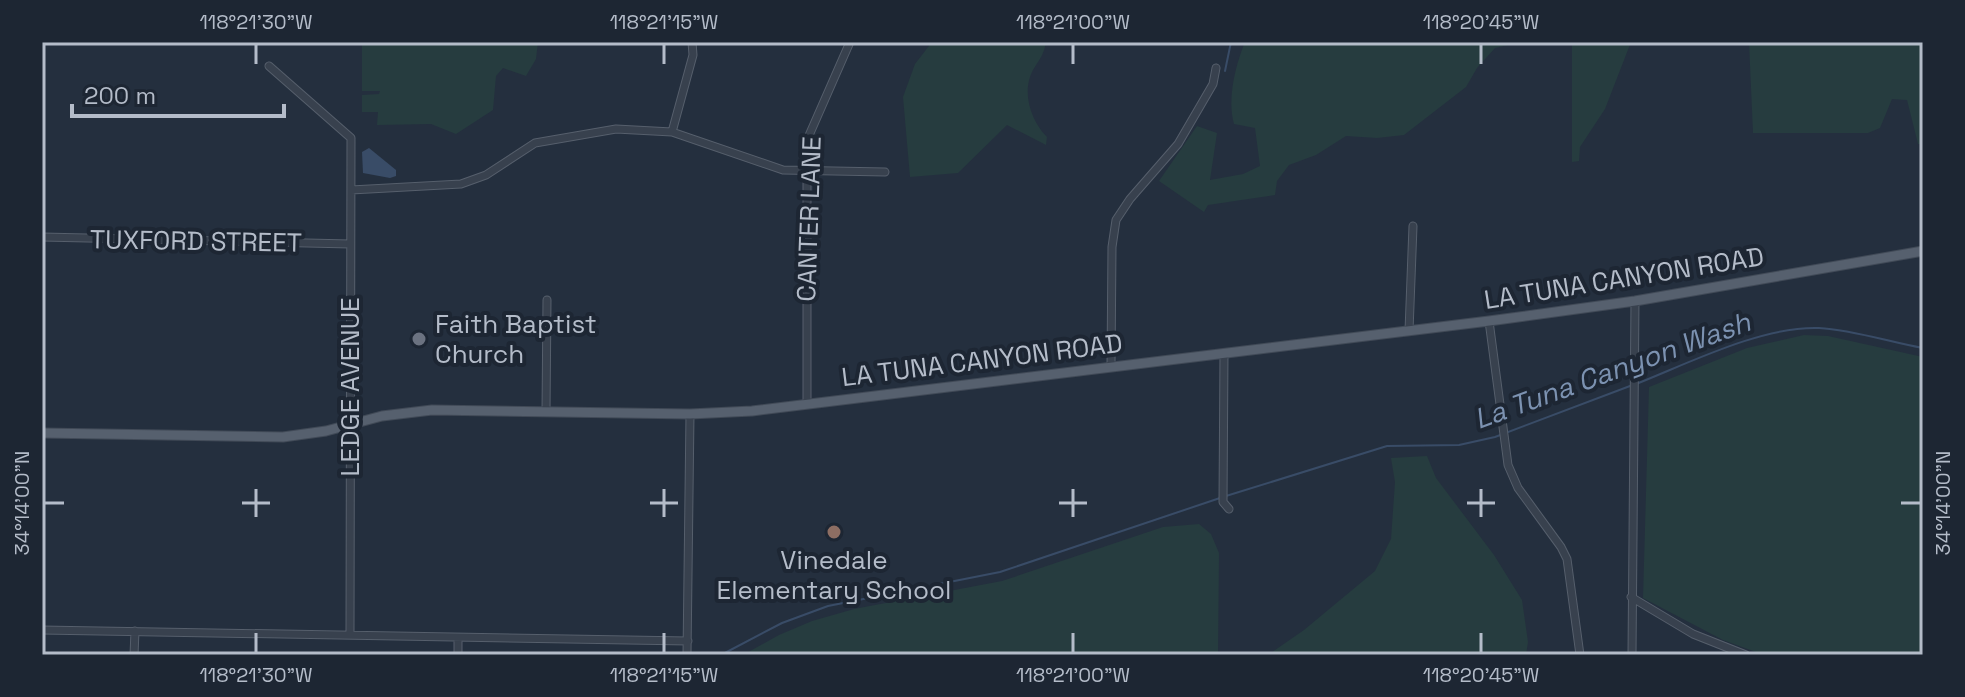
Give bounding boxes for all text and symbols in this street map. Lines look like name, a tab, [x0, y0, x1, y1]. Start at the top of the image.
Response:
text: 118°21'30"W	[199, 9, 313, 35]
text: 118°21'15"W	[610, 9, 718, 35]
text: 118°21'00"W	[1016, 9, 1130, 35]
text: 118°20'45"W	[1423, 9, 1539, 35]
scale bar	[72, 68, 284, 118]
text: 200 m	[84, 80, 156, 111]
street label: CANTER LANE	[789, 136, 829, 302]
street label: TUXFORD STREET	[90, 222, 302, 260]
street label: LA TUNA CANYON ROAD	[1482, 239, 1766, 317]
street label: LEDGE AVENUE	[333, 297, 367, 477]
water label: La Tuna Canyon Wash	[1469, 303, 1756, 437]
place label: Faith Baptist Church	[435, 307, 597, 371]
street label: LA TUNA CANYON ROAD	[840, 326, 1124, 394]
marker: Faith Baptist Church	[410, 330, 428, 348]
text: 34°14'00"N	[9, 451, 35, 555]
text: 34°14'00"N	[1930, 451, 1956, 555]
marker: Vinedale Elementary School	[825, 523, 843, 541]
place label: Vinedale Elementary School	[717, 543, 951, 607]
text: 118°21'30"W	[199, 662, 313, 688]
text: 118°21'15"W	[610, 662, 718, 688]
text: 118°21'00"W	[1016, 662, 1130, 688]
text: 118°20'45"W	[1423, 662, 1539, 688]

